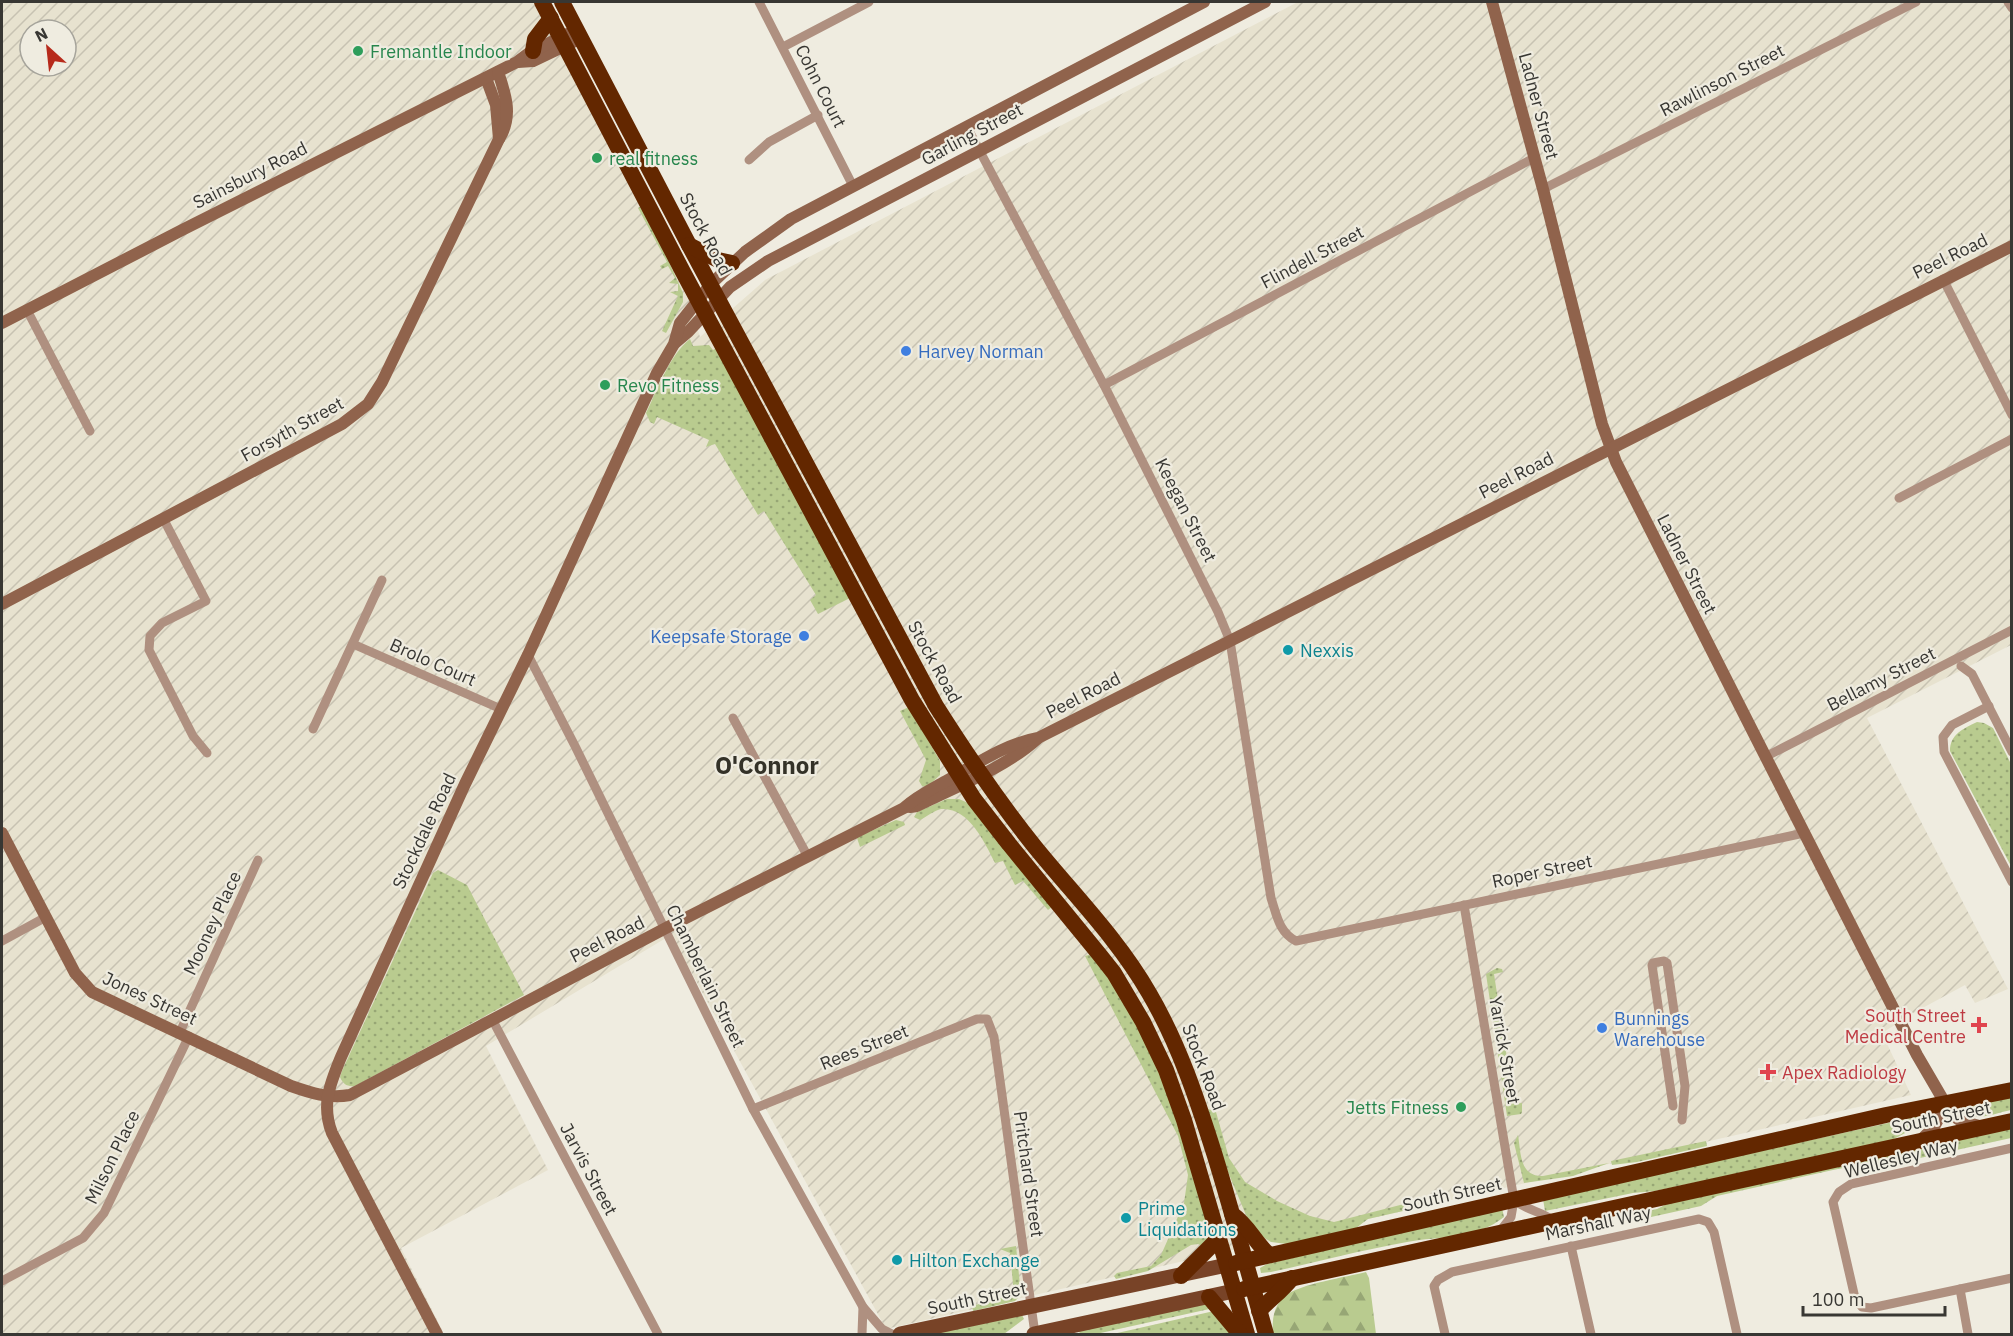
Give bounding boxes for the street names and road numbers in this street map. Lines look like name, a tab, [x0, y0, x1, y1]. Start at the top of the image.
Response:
street label: Rawlinson Street	[1656, 39, 1788, 121]
street label: Cohn Court	[790, 40, 852, 132]
street label: Ladner Street	[1514, 50, 1564, 162]
street label: Garling Street	[917, 98, 1027, 170]
street label: Sainsbury Road	[189, 136, 311, 214]
street label: Stock Road	[674, 188, 738, 280]
street label: Flindell Street	[1257, 220, 1367, 294]
street label: Peel Road	[1909, 228, 1991, 284]
street label: Forsyth Street	[237, 391, 347, 467]
street label: Peel Road	[1475, 446, 1557, 504]
street label: Keegan Street	[1150, 454, 1222, 566]
street label: Ladner Street	[1652, 510, 1722, 618]
street label: Stock Road	[903, 617, 967, 707]
street label: Brolo Court	[386, 633, 480, 691]
street label: Bellamy Street	[1823, 642, 1939, 716]
street label: Peel Road	[1042, 666, 1124, 724]
street label: Stockdale Road	[387, 769, 461, 893]
street label: Roper Street	[1490, 849, 1594, 893]
street label: Mooney Place	[178, 867, 246, 979]
street label: Chamberlain Street	[661, 901, 751, 1051]
street label: Peel Road	[566, 910, 648, 968]
street label: Jones Street	[99, 966, 201, 1030]
street label: Yarrick Street	[1484, 994, 1526, 1106]
street label: Rees Street	[816, 1019, 912, 1075]
street label: Stock Road	[1177, 1020, 1231, 1114]
street label: South Street	[1889, 1095, 1993, 1139]
street label: Milson Place	[79, 1106, 145, 1208]
street label: Pritchard Street	[1009, 1109, 1049, 1239]
street label: Jarvis Street	[555, 1119, 623, 1219]
street label: Wellesley Way	[1842, 1133, 1960, 1183]
street label: South Street	[1400, 1171, 1504, 1217]
street label: Marshall Way	[1543, 1201, 1653, 1245]
street label: South Street	[925, 1276, 1029, 1320]

